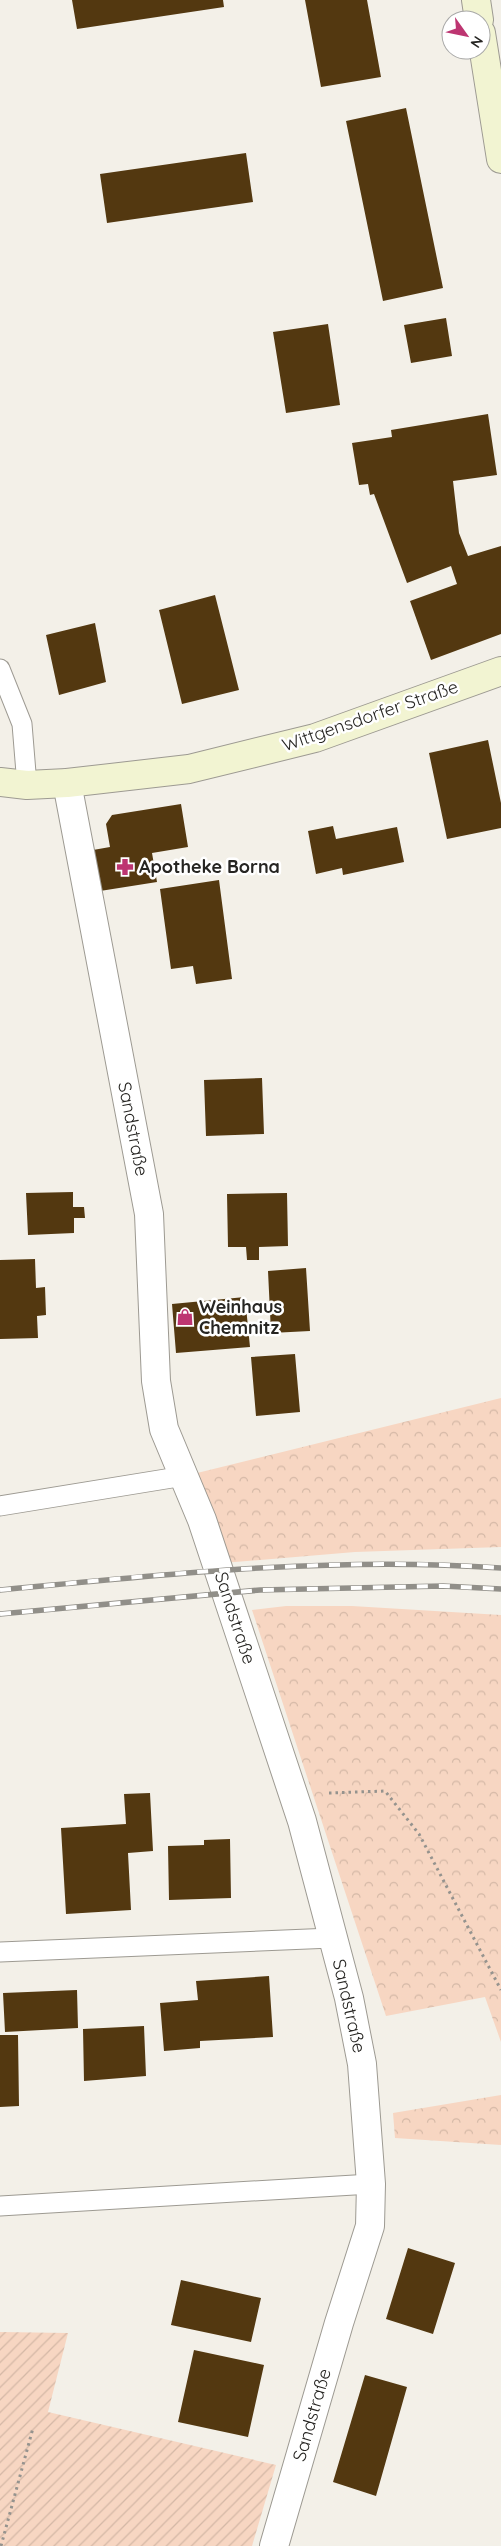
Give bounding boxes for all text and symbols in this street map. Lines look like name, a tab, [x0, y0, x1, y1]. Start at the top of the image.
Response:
north arrow	[441, 10, 491, 60]
text: N	[467, 33, 487, 51]
street label: Wittgensdorfer Straße	[279, 675, 461, 756]
place label: Apotheke Borna	[139, 855, 280, 878]
pharmacy icon: Apotheke Borna	[115, 857, 135, 877]
street label: Sandstraße	[113, 1080, 154, 1178]
place label: Weinhaus Chemnitz	[199, 1295, 283, 1339]
shop icon: Weinhaus Chemnitz	[175, 1307, 195, 1327]
street label: Sandstraße	[210, 1569, 261, 1667]
street label: Sandstraße	[328, 1957, 371, 2055]
street label: Sandstraße	[287, 2366, 336, 2464]

